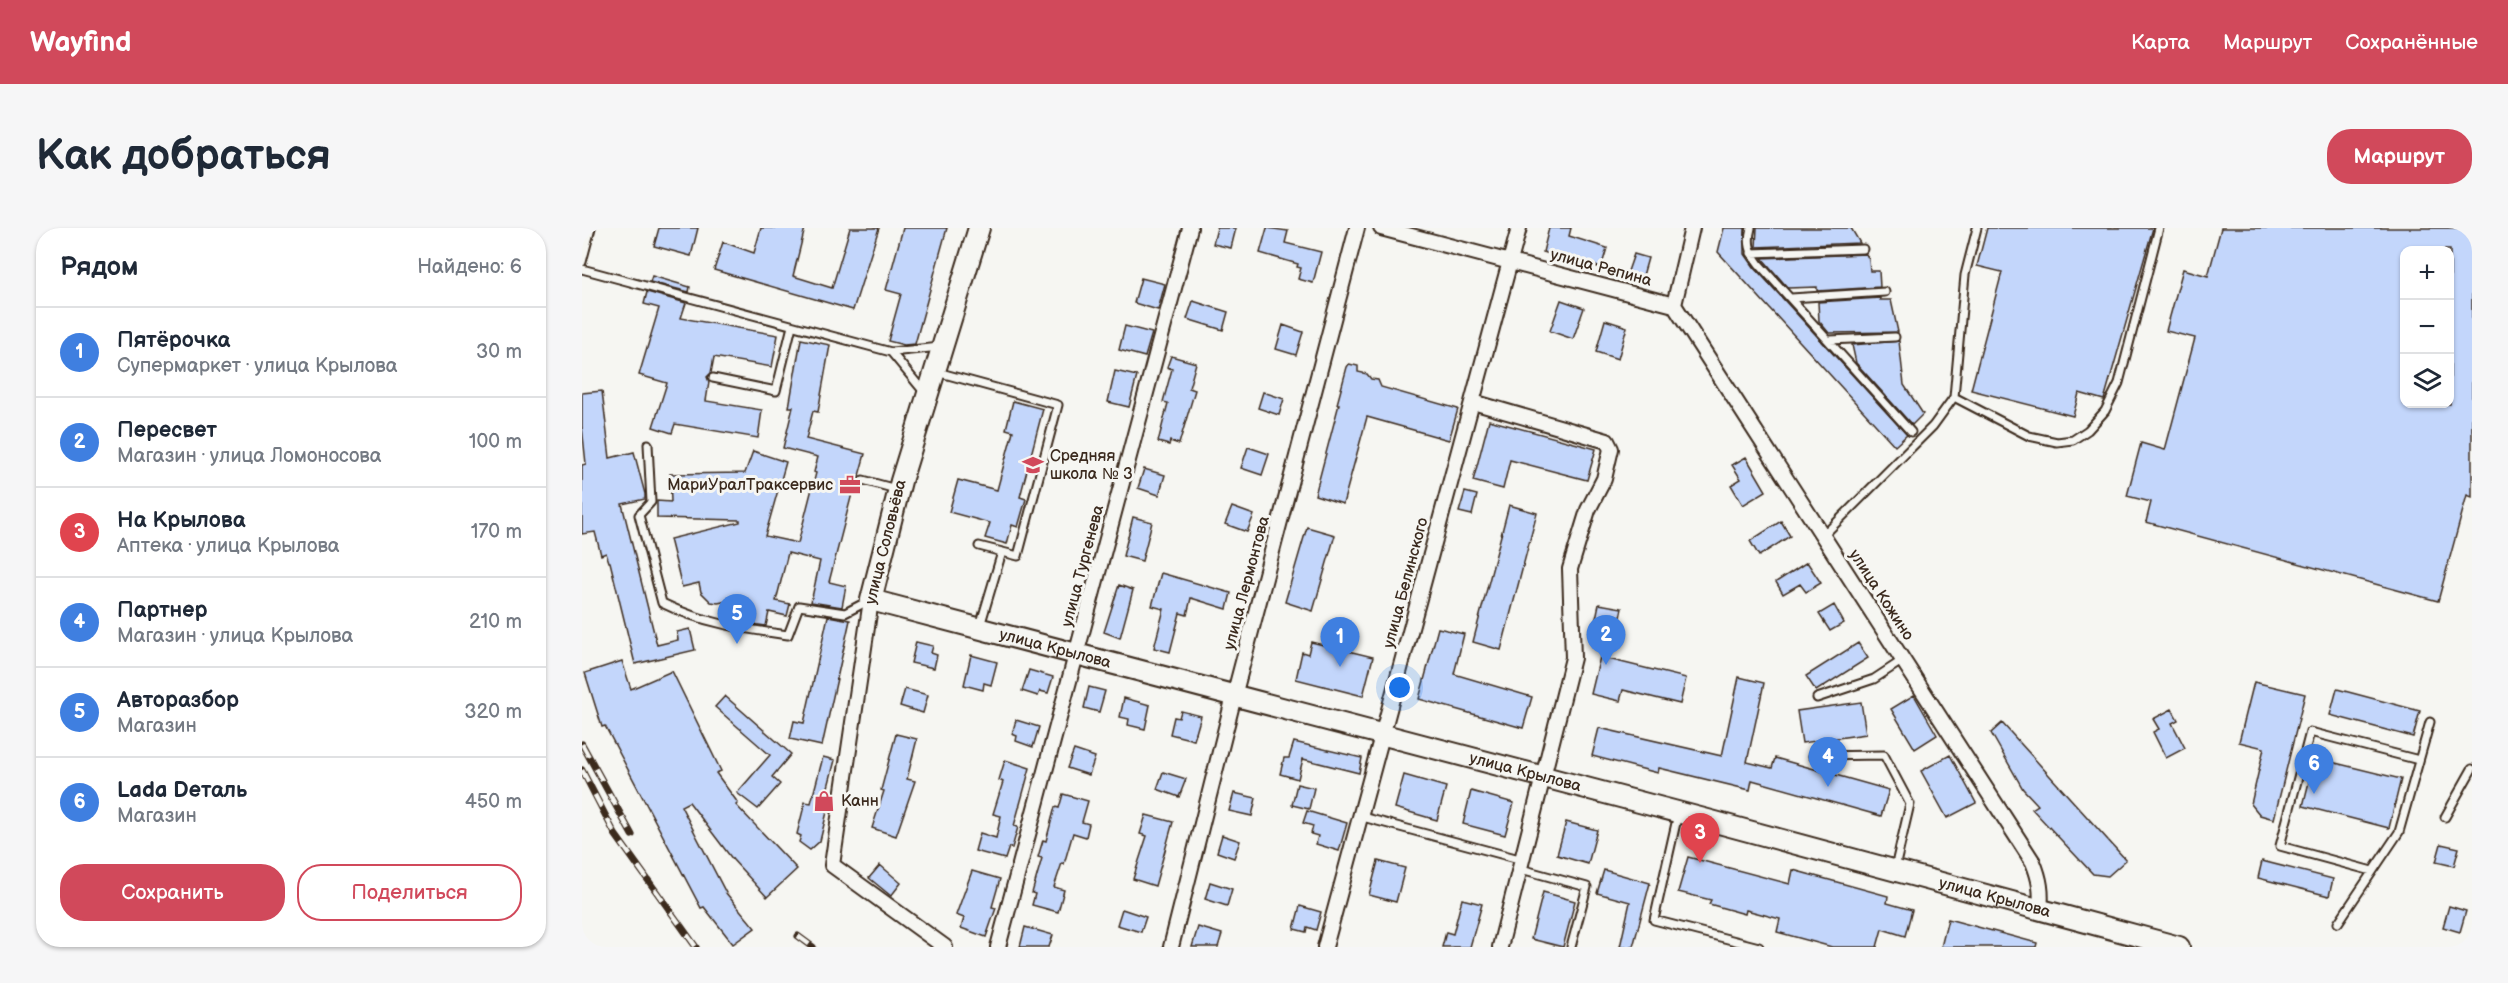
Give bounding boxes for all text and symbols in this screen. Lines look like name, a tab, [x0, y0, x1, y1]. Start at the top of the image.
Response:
text: Wayfind	[30, 26, 131, 59]
text: Карта	[2131, 30, 2190, 55]
text: Маршрут	[2223, 30, 2312, 55]
text: Сохранённые	[2345, 30, 2478, 55]
button: Маршрут	[2327, 129, 2472, 184]
text: Как добраться	[36, 131, 331, 182]
street label: улица Репина	[1548, 245, 1654, 291]
map controls	[2400, 246, 2454, 408]
button: +	[2400, 246, 2454, 300]
text: Рядом	[60, 252, 138, 283]
text: Найдено: 6	[417, 255, 522, 279]
button: −	[2400, 300, 2454, 354]
text: Пятёрочка	[117, 327, 230, 354]
text: 1	[75, 340, 84, 364]
text: 30 m	[476, 340, 522, 364]
text: Супермаркет · улица Крылова	[117, 354, 398, 378]
button: layers	[2400, 354, 2454, 408]
text: Пересвет	[117, 417, 217, 444]
text: 2	[74, 430, 85, 454]
text: 100 m	[469, 430, 522, 454]
text: Магазин · улица Ломоносова	[117, 444, 382, 468]
place label: Средняя школа № 3	[1050, 447, 1133, 484]
school or university icon: Средняя школа № 3	[1021, 453, 1045, 477]
office icon: МариУралТраксервис	[838, 473, 862, 497]
place label: МариУралТраксервис	[667, 476, 833, 495]
street label: улица Соловьёва	[861, 477, 911, 606]
street label: улица Тургенева	[1058, 503, 1109, 629]
text: На Крылова	[117, 507, 246, 534]
street label: улица Лермонтова	[1220, 513, 1274, 652]
street label: улица Белинского	[1379, 516, 1433, 650]
text: 3	[74, 520, 85, 544]
text: 170 m	[471, 520, 522, 544]
text: Аптека · улица Крылова	[117, 534, 340, 558]
street label: улица Кожино	[1845, 546, 1917, 644]
pin: 5	[718, 594, 756, 644]
text: Партнер	[117, 597, 208, 624]
text: 4	[74, 610, 85, 634]
text: 210 m	[469, 610, 522, 634]
pin: 2	[1586, 616, 1626, 665]
pin: 1	[1320, 618, 1359, 667]
text: Магазин · улица Крылова	[117, 624, 353, 648]
street label: улица Крылова	[997, 625, 1114, 672]
your location	[1385, 673, 1414, 702]
text: Авторазбор	[117, 687, 239, 714]
text: 5	[74, 700, 85, 724]
text: 320 m	[464, 700, 522, 724]
text: Магазин	[117, 714, 197, 738]
pin: 4	[1808, 738, 1848, 787]
pin: 6	[2294, 744, 2334, 794]
street label: улица Крылова	[1467, 748, 1584, 796]
text: Lada Dеталь	[117, 777, 247, 804]
shop icon: Канн	[812, 789, 836, 813]
text: 6	[73, 790, 86, 814]
text: 450 m	[465, 790, 522, 814]
place label: Канн	[841, 792, 879, 811]
text: Магазин	[117, 804, 197, 828]
pin: 3	[1680, 814, 1720, 863]
button: Сохранить	[60, 864, 285, 921]
button: Поделиться	[297, 864, 522, 921]
street label: улица Крылова	[1937, 873, 2053, 922]

